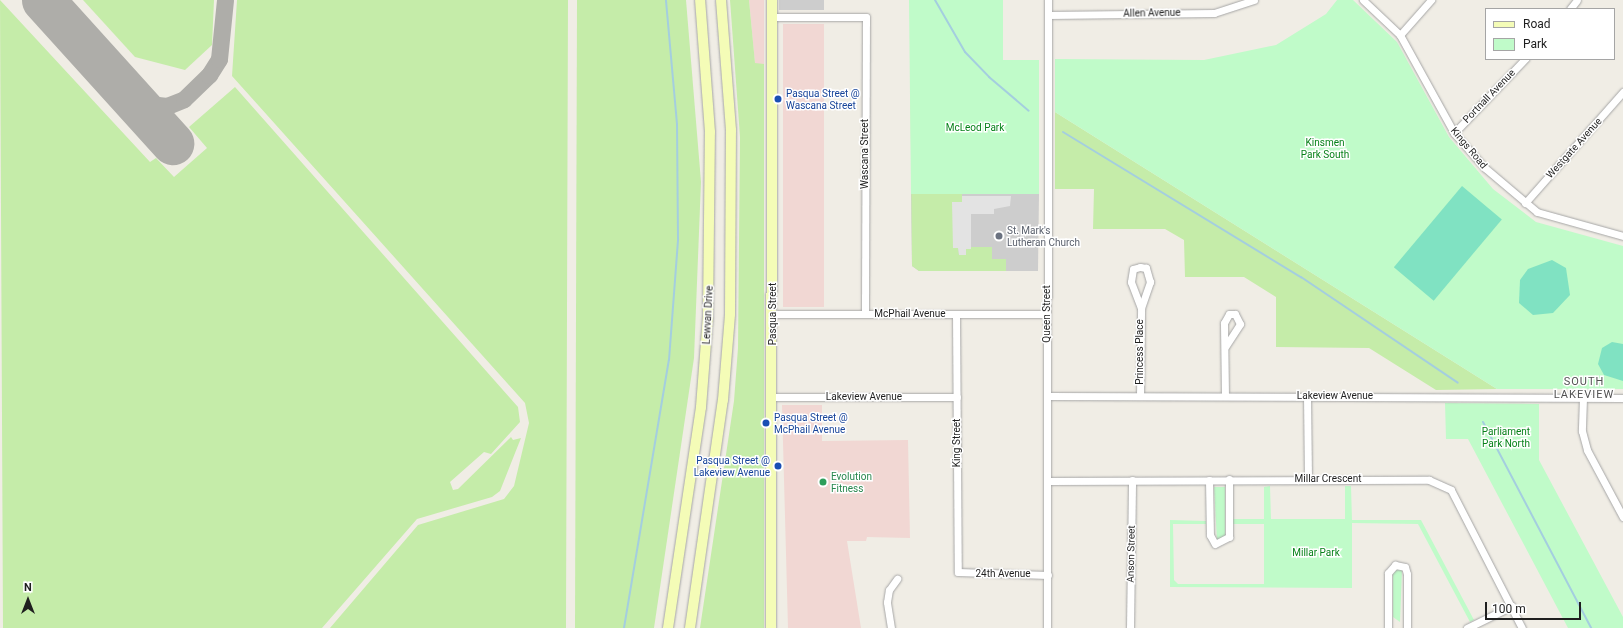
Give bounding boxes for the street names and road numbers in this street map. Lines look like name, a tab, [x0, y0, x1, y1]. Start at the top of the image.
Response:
street label: Allen Avenue	[1123, 7, 1181, 19]
street label: Portnall Avenue	[1460, 67, 1518, 125]
street label: Westgate Avenue	[1544, 115, 1604, 181]
street label: Wascana Street	[859, 119, 871, 189]
street label: Kings Road	[1448, 125, 1490, 171]
street label: Pasqua Street	[767, 283, 779, 345]
street label: Lewvan Drive	[700, 285, 716, 345]
street label: Queen Street	[1041, 285, 1053, 343]
street label: McPhail Avenue	[874, 308, 946, 320]
street label: Princess Place	[1134, 319, 1146, 385]
street label: Lakeview Avenue	[1297, 390, 1373, 402]
street label: Lakeview Avenue	[826, 391, 902, 403]
street label: King Street	[951, 419, 963, 467]
street label: Millar Crescent	[1295, 473, 1361, 485]
street label: Anson Street	[1125, 525, 1137, 583]
street label: 24th Avenue	[975, 568, 1031, 580]

